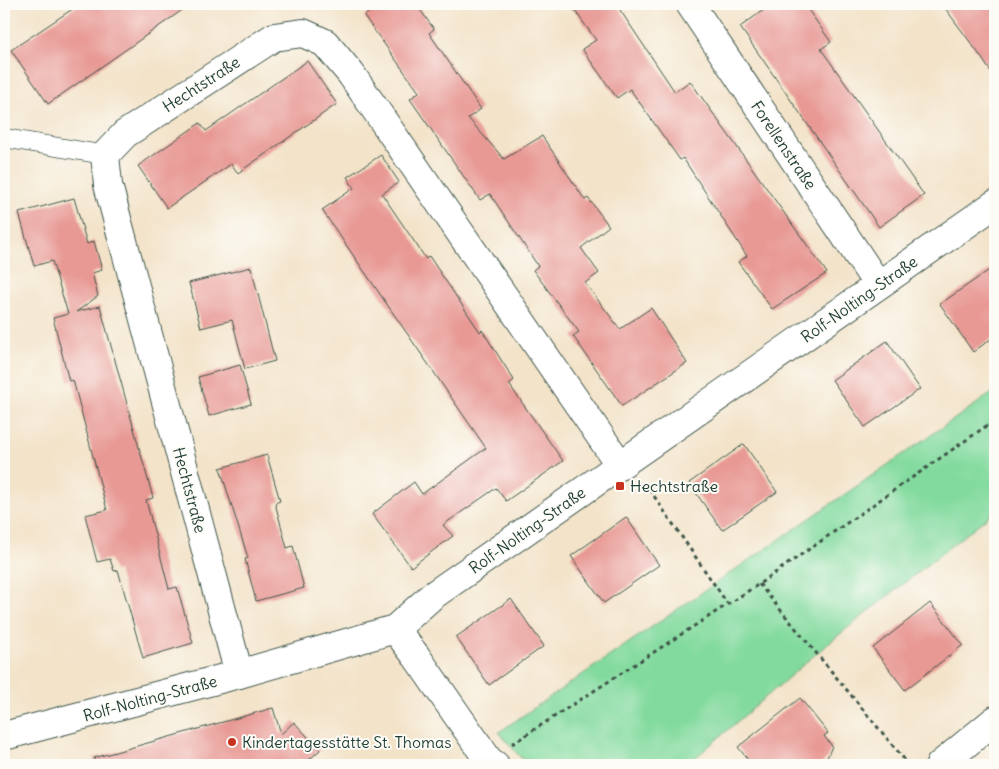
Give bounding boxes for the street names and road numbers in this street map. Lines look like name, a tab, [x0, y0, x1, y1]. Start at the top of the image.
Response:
street label: Hechtstraße	[159, 52, 243, 116]
street label: Forellenstraße	[747, 97, 821, 193]
street label: Rolf-Nolting-Straße	[797, 251, 921, 347]
street label: Hechtstraße	[169, 445, 211, 535]
street label: Rolf-Nolting-Straße	[465, 482, 589, 578]
street label: Rolf-Nolting-Straße	[81, 670, 219, 726]

